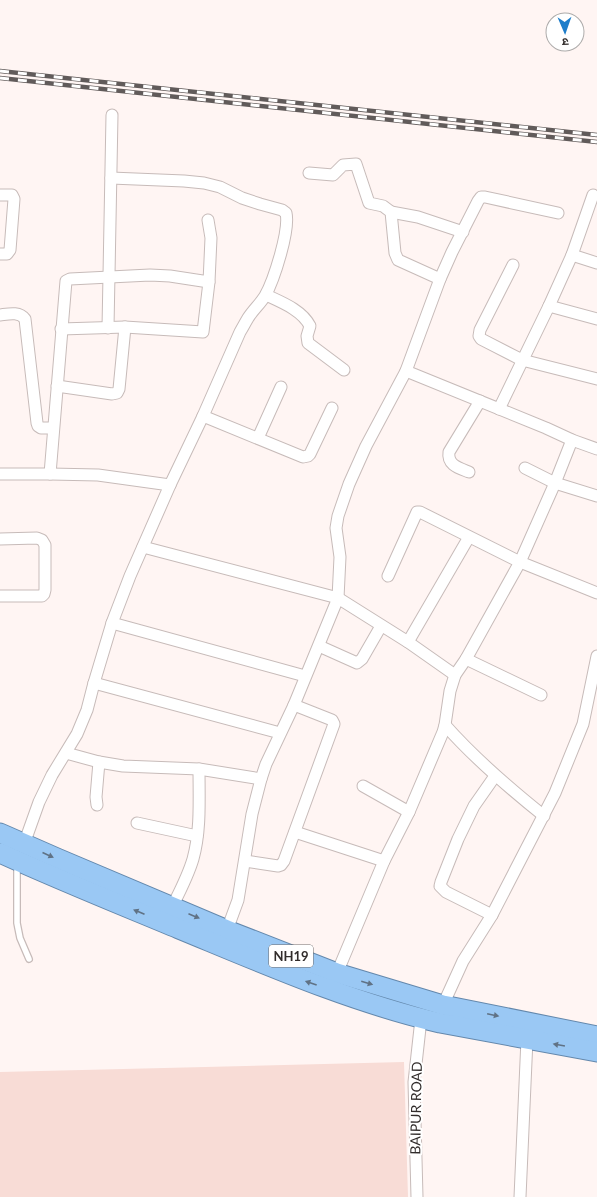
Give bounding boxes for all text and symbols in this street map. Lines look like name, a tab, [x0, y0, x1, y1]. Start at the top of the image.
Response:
north arrow	[545, 12, 585, 52]
text: उ	[561, 36, 569, 49]
one-way arrow	[43, 852, 55, 858]
one-way arrow	[133, 909, 144, 915]
one-way arrow	[188, 913, 199, 919]
road number: NH19	[269, 945, 313, 967]
one-way arrow	[305, 979, 317, 985]
one-way arrow	[362, 980, 374, 986]
one-way arrow	[487, 1013, 499, 1019]
one-way arrow	[553, 1042, 565, 1048]
street label: BAIPUR ROAD	[406, 1061, 425, 1155]

